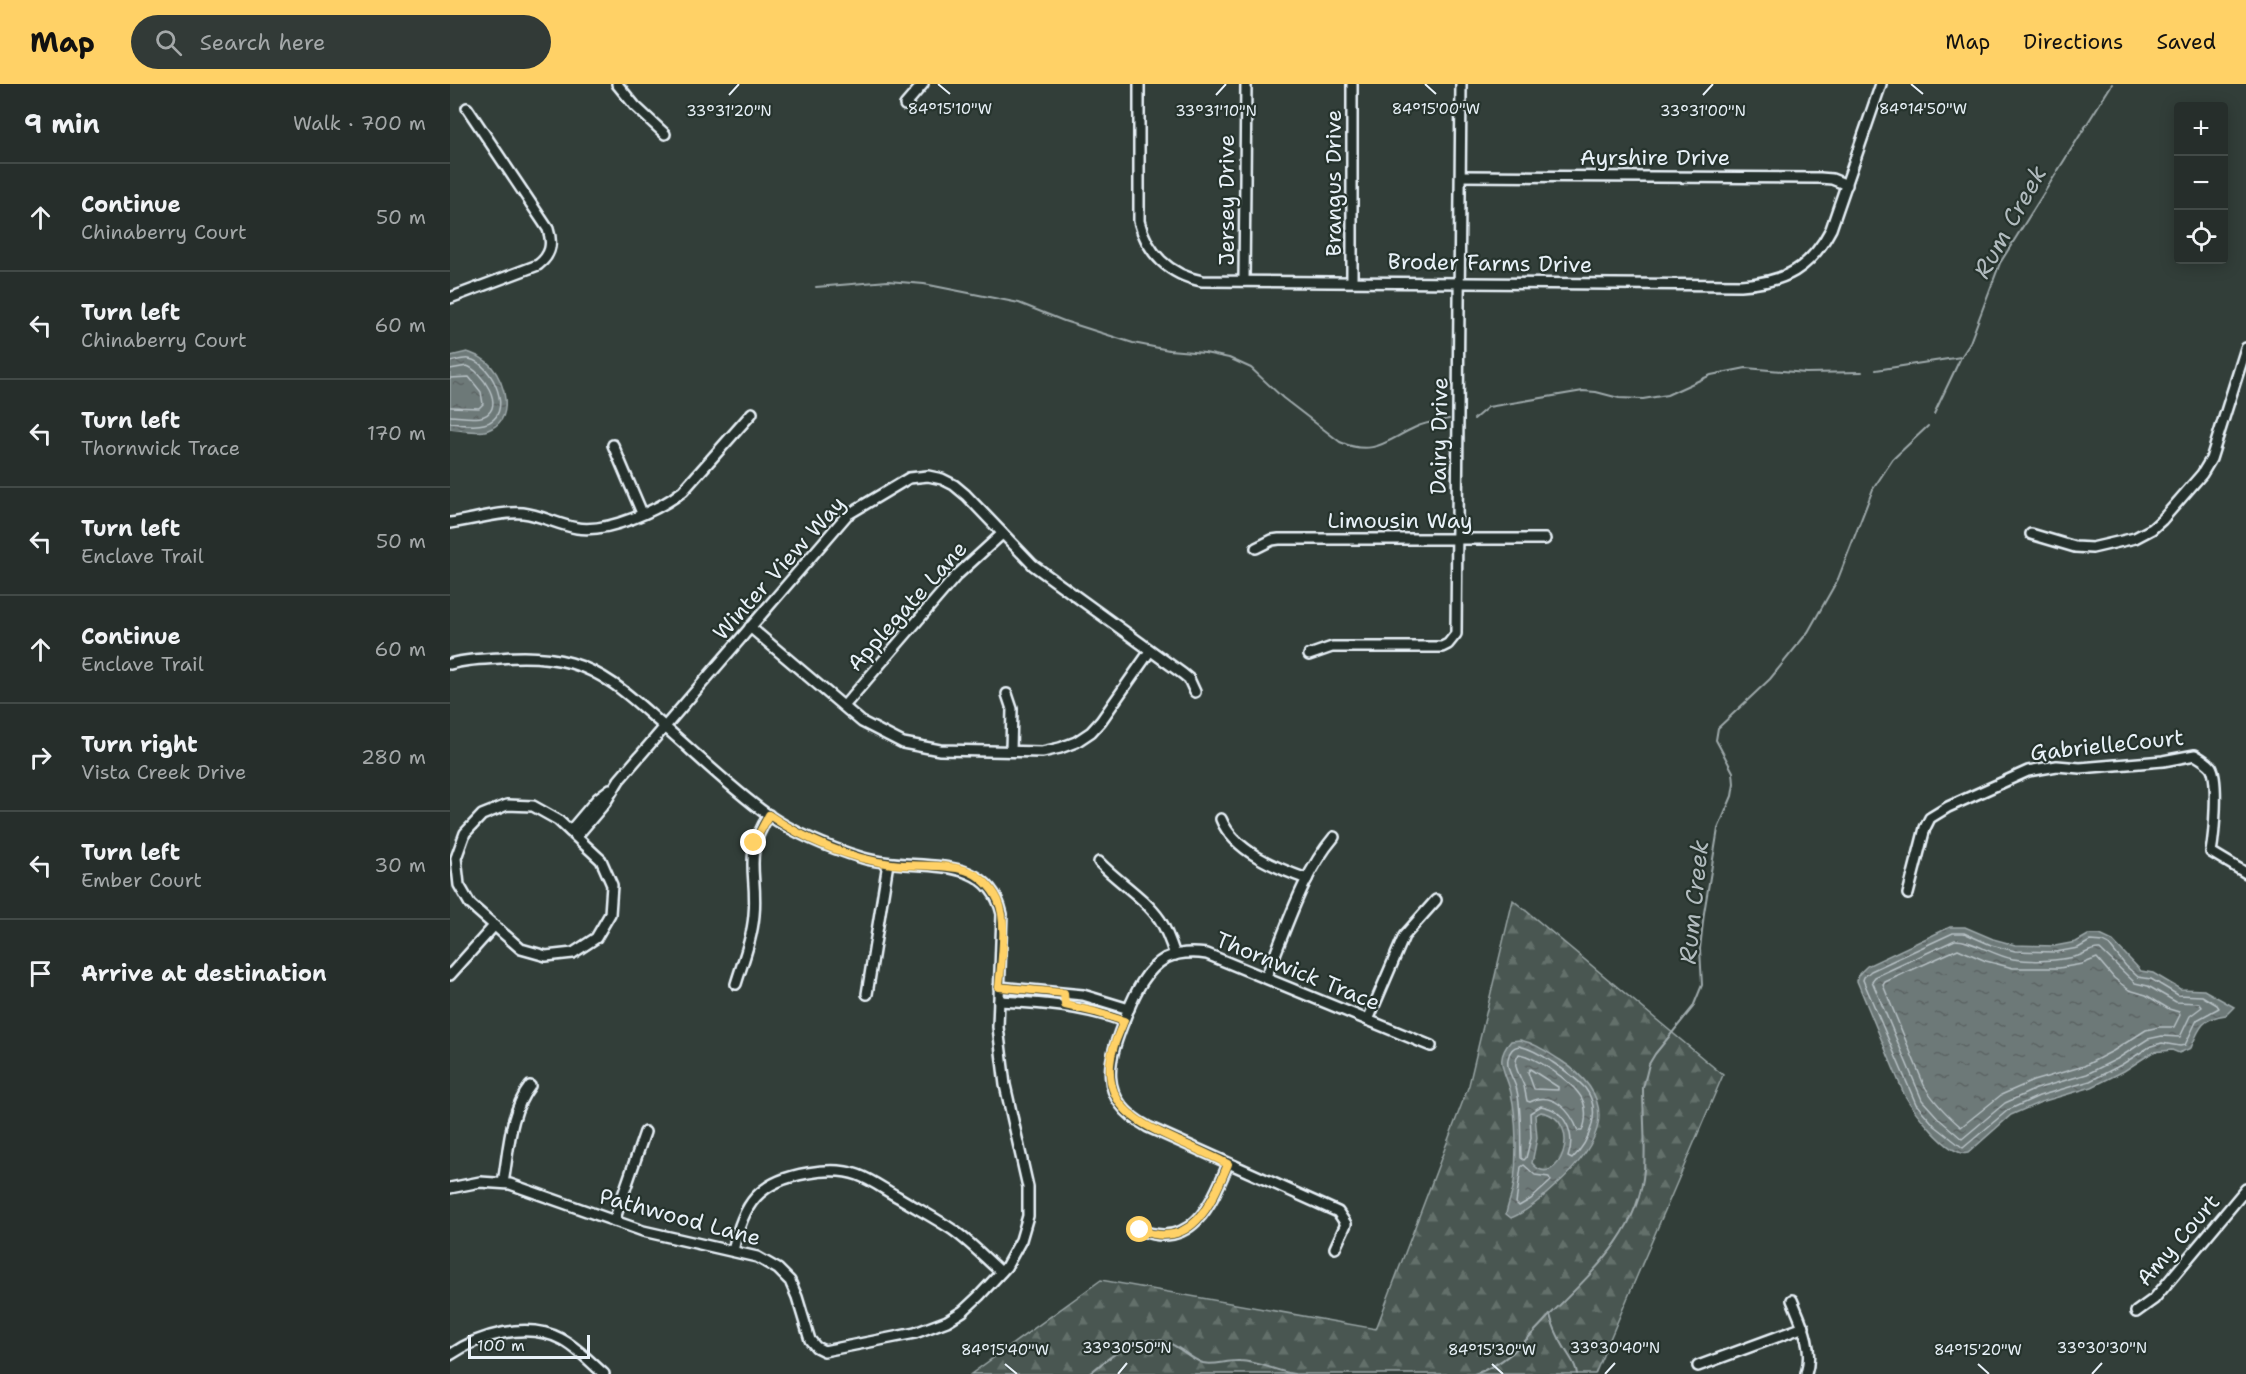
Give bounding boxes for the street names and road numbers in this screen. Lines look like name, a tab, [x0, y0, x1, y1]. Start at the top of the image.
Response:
street label: Brangus Drive	[1319, 110, 1348, 256]
street label: Jersey Drive	[1212, 134, 1241, 266]
street label: Ayrshire Drive	[1580, 143, 1730, 172]
street label: Broder Farms Drive	[1387, 247, 1593, 279]
street label: Dairy Drive	[1423, 377, 1455, 495]
street label: Winter View Way	[706, 490, 852, 646]
street label: Limousin Way	[1327, 506, 1473, 535]
street label: Applegate Lane	[841, 534, 973, 678]
street label: GabrielleCourt	[2029, 723, 2185, 767]
street label: Thornwick Trace	[1211, 925, 1385, 1017]
street label: Pathwood Lane	[596, 1182, 764, 1252]
street label: Amy Court	[2130, 1188, 2226, 1292]

